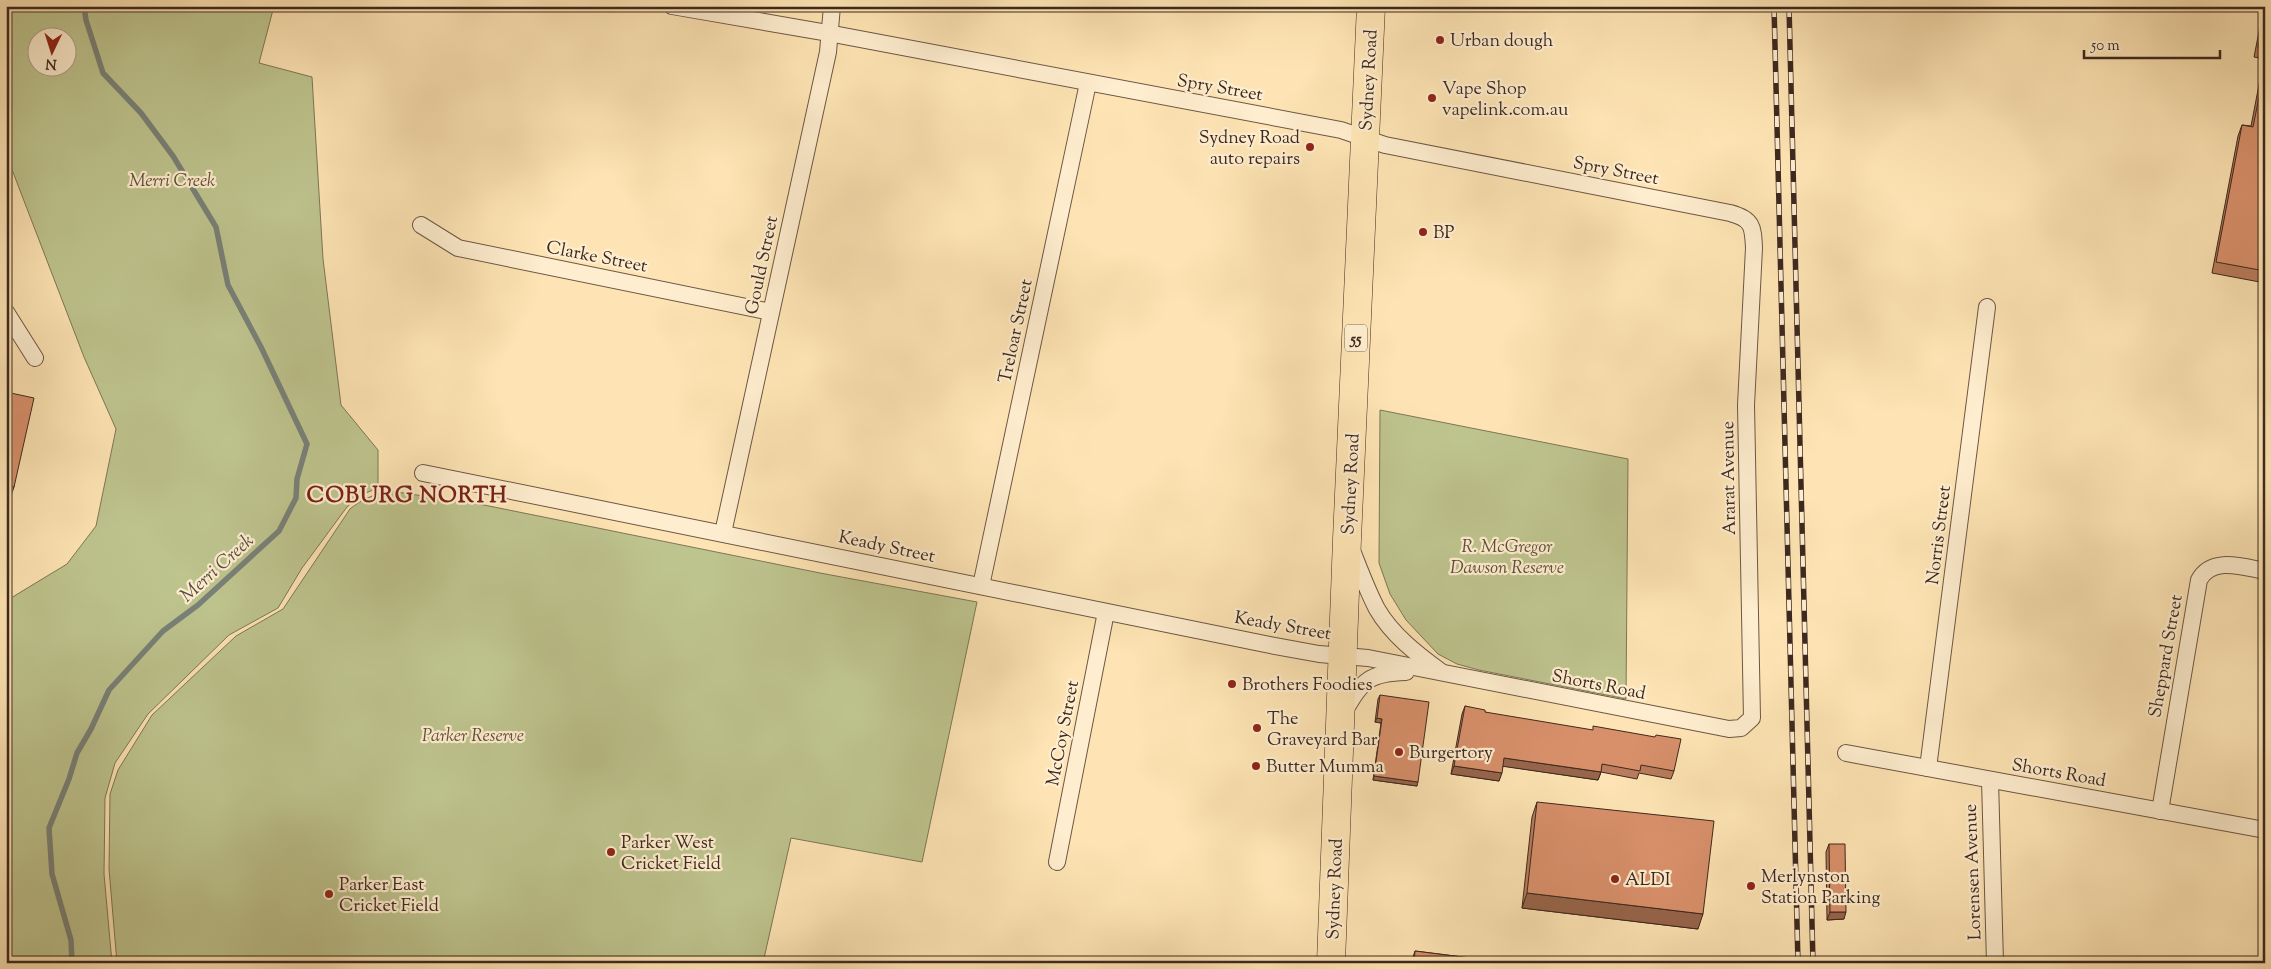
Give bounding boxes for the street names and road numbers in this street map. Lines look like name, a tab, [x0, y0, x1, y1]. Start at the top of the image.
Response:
street label: Sydney Road	[1354, 29, 1386, 131]
street label: Spry Street	[1175, 69, 1265, 109]
street label: Spry Street	[1571, 151, 1661, 193]
street label: Gould Street	[740, 214, 786, 317]
street label: Clarke Street	[544, 235, 649, 280]
street label: Treloar Street	[993, 277, 1041, 386]
road number: 55	[1345, 324, 1367, 352]
street label: Ararat Avenue	[1716, 421, 1744, 535]
street label: Sydney Road	[1336, 433, 1368, 535]
street label: Norris Street	[1921, 484, 1959, 586]
street label: Keady Street	[836, 525, 937, 571]
street label: Sheppard Street	[2143, 593, 2191, 720]
street label: Keady Street	[1232, 606, 1333, 648]
street label: Shorts Road	[1549, 664, 1648, 708]
street label: McCoy Street	[1041, 678, 1087, 788]
street label: Shorts Road	[2009, 753, 2108, 795]
street label: Lorensen Avenue	[1959, 803, 1989, 941]
street label: Sydney Road	[1321, 838, 1351, 940]

